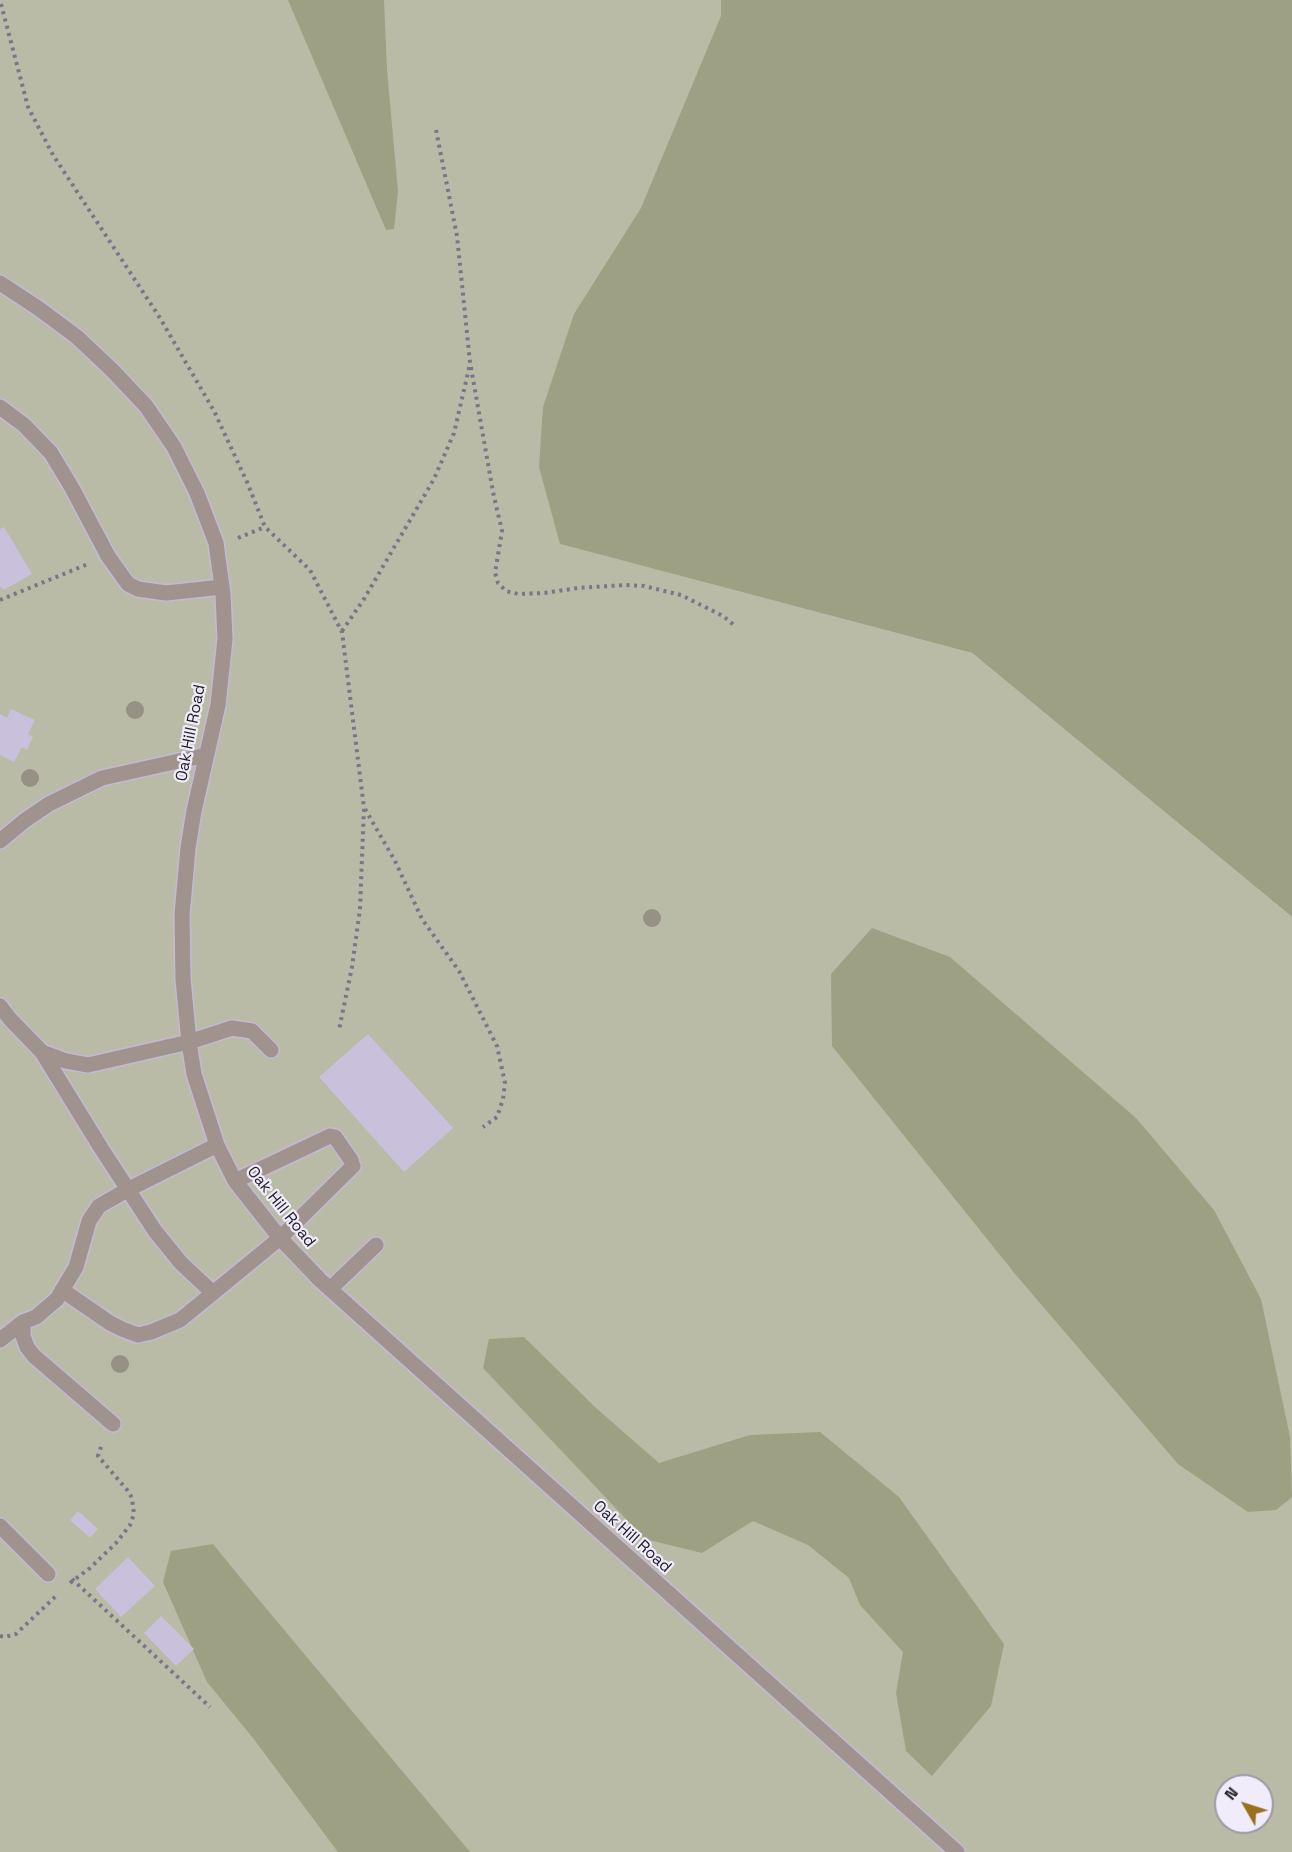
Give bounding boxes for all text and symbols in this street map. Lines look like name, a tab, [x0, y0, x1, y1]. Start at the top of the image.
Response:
street label: Oak Hill Road	[172, 683, 210, 783]
street label: Oak Hill Road	[243, 1163, 319, 1251]
street label: Oak Hill Road	[589, 1497, 675, 1577]
north arrow	[1214, 1774, 1274, 1834]
text: N	[1220, 1783, 1243, 1804]

